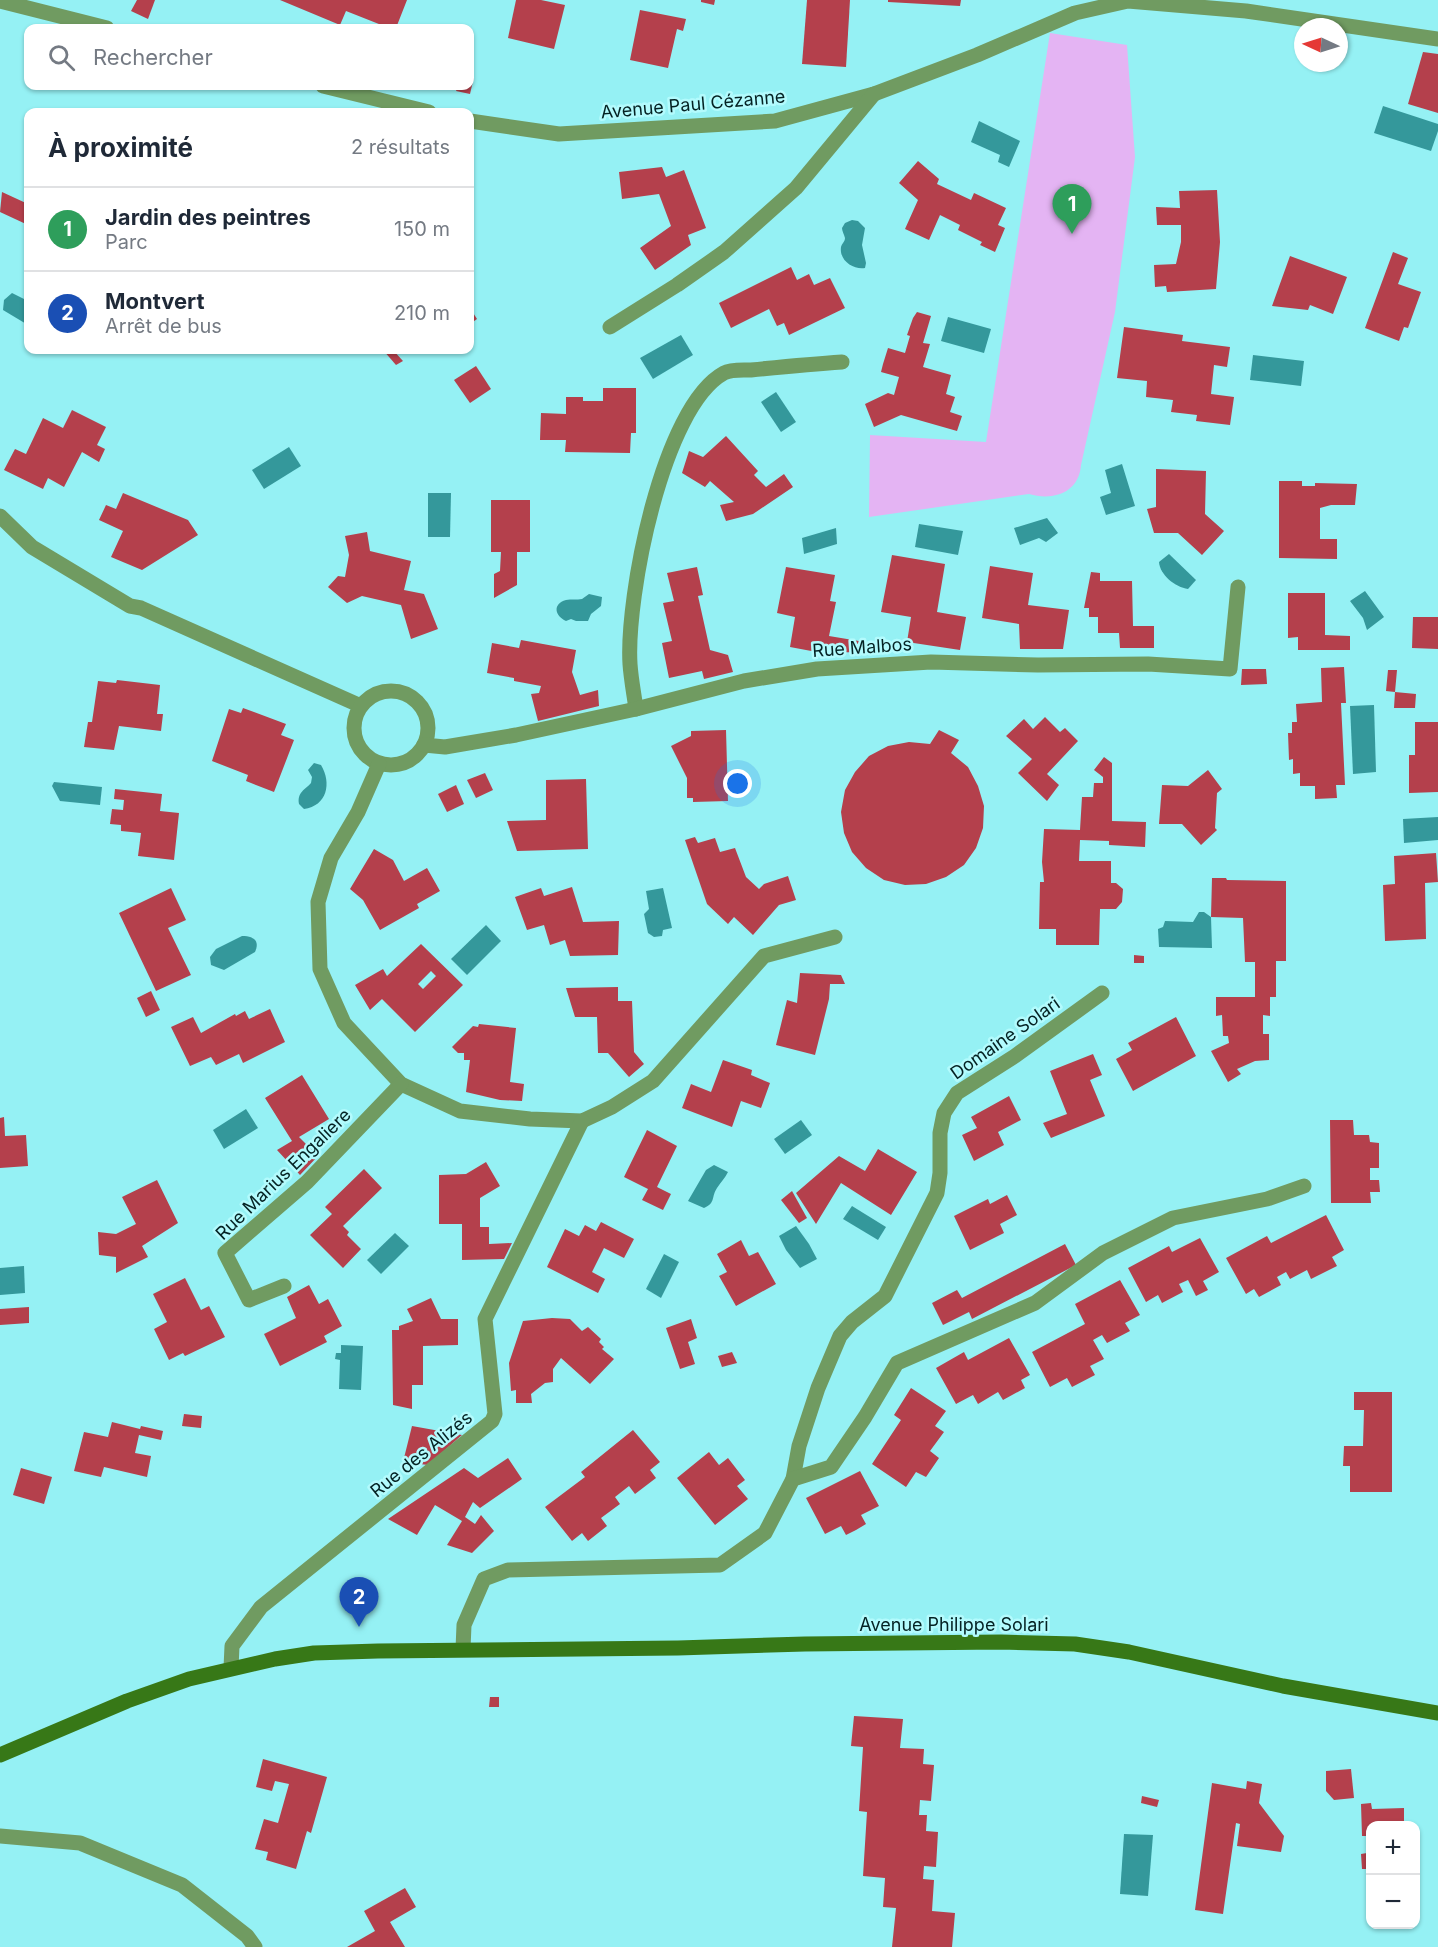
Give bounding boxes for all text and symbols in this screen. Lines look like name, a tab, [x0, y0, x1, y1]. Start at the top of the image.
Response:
north arrow	[1294, 18, 1348, 72]
search box	[24, 24, 474, 90]
icon: search	[45, 41, 78, 74]
text: Rechercher	[93, 44, 213, 70]
street label: Avenue Paul Cézanne	[600, 85, 786, 123]
text: À proximité	[48, 132, 193, 163]
text: 2 résultats	[351, 135, 450, 159]
pin: 1	[1052, 184, 1092, 234]
text: Jardin des peintres	[105, 204, 311, 230]
text: 1	[63, 217, 72, 241]
text: 150 m	[394, 217, 450, 241]
text: Parc	[105, 230, 148, 254]
text: Montvert	[105, 288, 205, 314]
text: 2	[61, 301, 74, 325]
text: 210 m	[394, 301, 450, 325]
text: Arrêt de bus	[105, 314, 222, 338]
street label: Rue Malbos	[811, 633, 913, 661]
your location	[723, 769, 752, 798]
street label: Domaine Solari	[946, 993, 1064, 1083]
street label: Rue Marius Engaliere	[211, 1104, 355, 1244]
street label: Rue des Alizés	[366, 1407, 476, 1501]
pin: 2	[340, 1578, 378, 1627]
street label: Avenue Philippe Solari	[859, 1614, 1049, 1635]
map controls	[1366, 1821, 1420, 1929]
button: +	[1366, 1821, 1420, 1875]
button: −	[1366, 1875, 1420, 1929]

